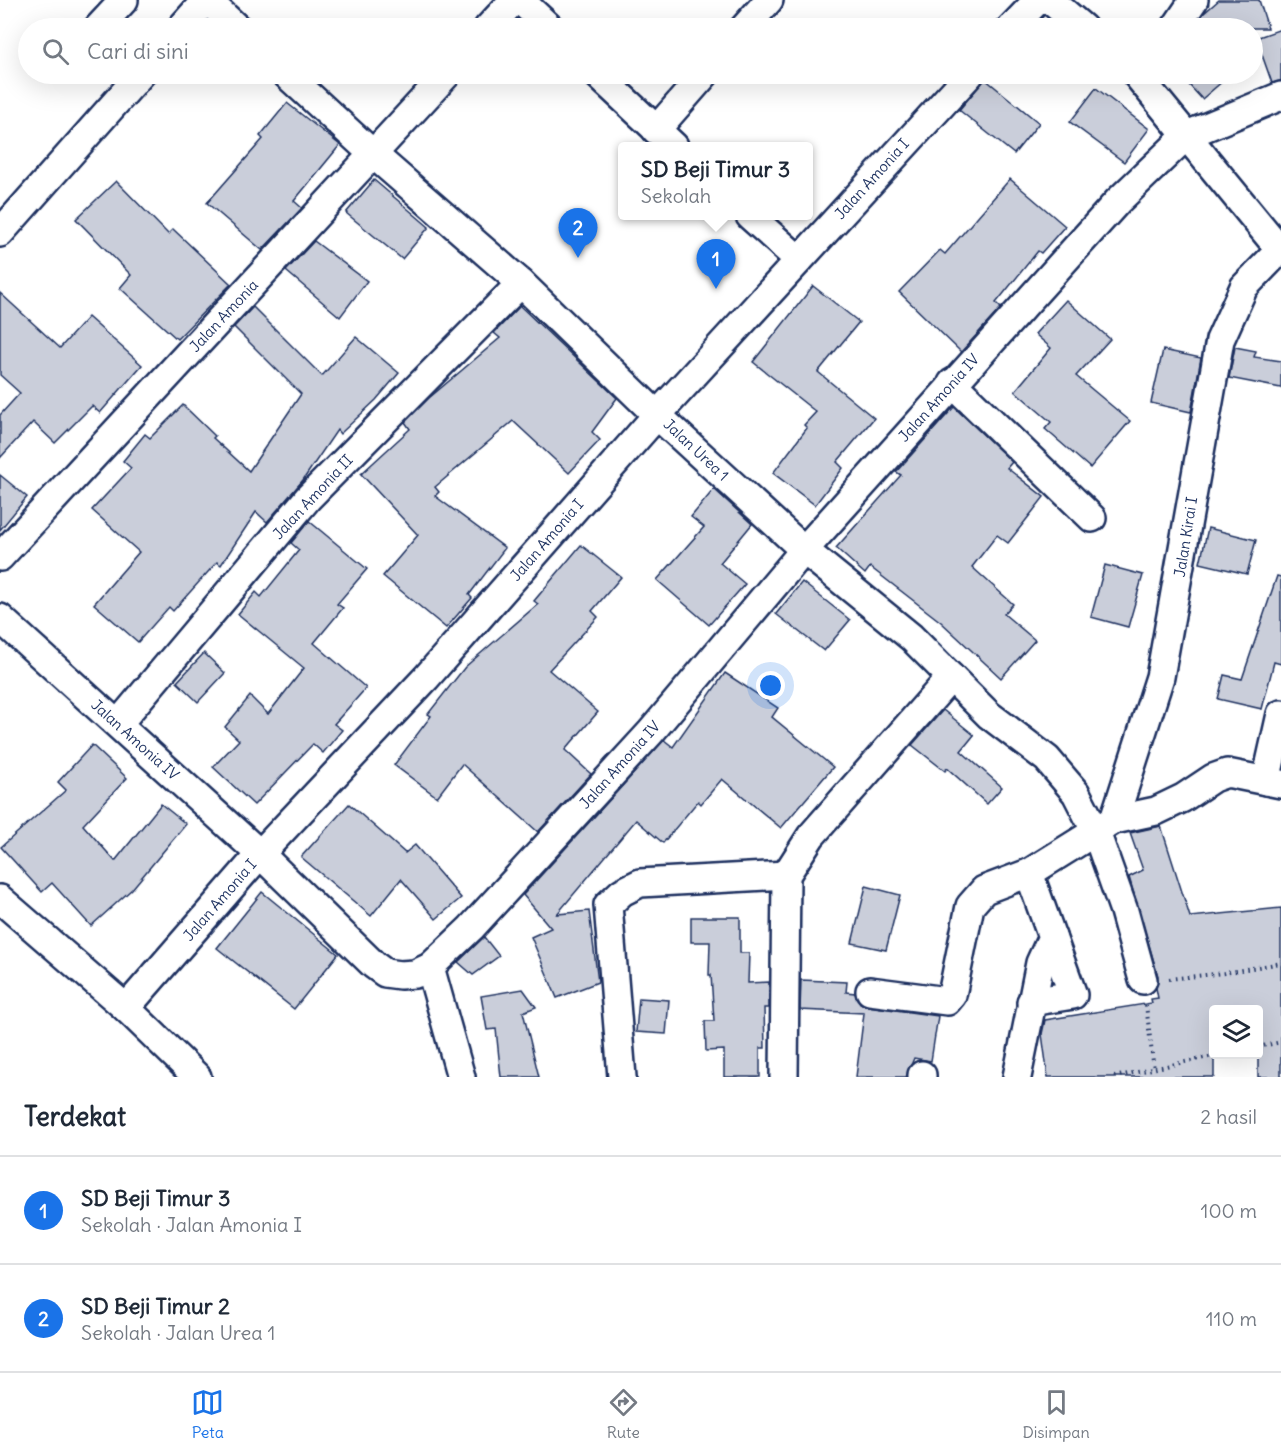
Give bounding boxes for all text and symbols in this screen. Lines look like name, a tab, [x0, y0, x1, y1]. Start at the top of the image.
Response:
search box	[18, 18, 1263, 84]
icon: search	[39, 35, 72, 68]
text: Cari di sini	[87, 37, 189, 65]
street label: Jalan Amonia I	[830, 134, 913, 223]
popup	[618, 142, 813, 220]
text: SD Beji Timur 3	[641, 155, 790, 183]
text: Sekolah	[641, 183, 711, 208]
pin: 2	[558, 208, 598, 258]
pin: 1	[696, 240, 736, 289]
street label: Jalan Amonia	[185, 275, 262, 356]
street label: Jalan Amonia IV	[894, 350, 983, 446]
street label: Jalan Urea 1	[660, 415, 733, 485]
street label: Jalan Amonia II	[269, 450, 357, 543]
street label: Jalan Amonia I	[506, 495, 587, 585]
street label: Jalan Kirai I	[1170, 495, 1201, 578]
your location	[756, 671, 785, 700]
street label: Jalan Amonia IV	[87, 695, 183, 784]
street label: Jalan Amonia IV	[575, 717, 664, 813]
street label: Jalan Amonia I	[179, 855, 260, 945]
map controls	[1209, 1005, 1263, 1059]
button: layers	[1209, 1005, 1263, 1059]
text: Terdekat	[24, 1100, 126, 1133]
text: 2 hasil	[1200, 1104, 1257, 1129]
text: SD Beji Timur 3	[81, 1184, 231, 1212]
text: 1	[40, 1198, 47, 1223]
text: 100 m	[1200, 1198, 1257, 1223]
text: Sekolah · Jalan Amonia I	[81, 1212, 302, 1237]
text: SD Beji Timur 2	[81, 1292, 230, 1320]
text: 2	[38, 1306, 49, 1331]
text: 110 m	[1206, 1306, 1257, 1331]
text: Sekolah · Jalan Urea 1	[81, 1320, 275, 1345]
tab: Peta	[191, 1386, 224, 1442]
tab: Rute	[607, 1386, 640, 1442]
tab: Disimpan	[1022, 1386, 1090, 1442]

